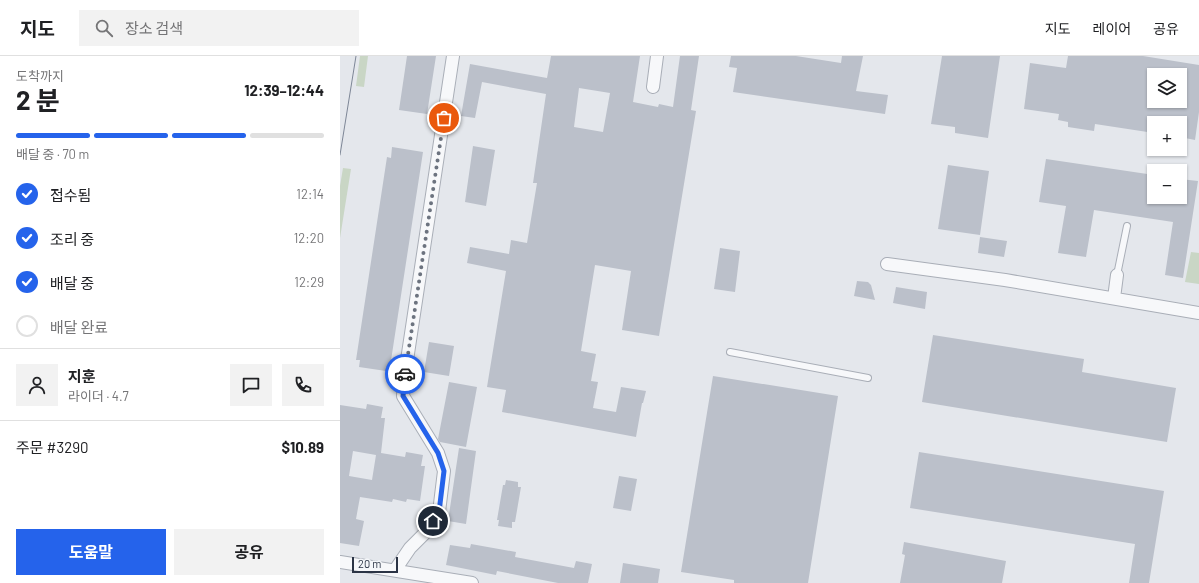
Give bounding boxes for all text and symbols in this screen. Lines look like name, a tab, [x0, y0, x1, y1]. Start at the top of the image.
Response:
search box	[79, 10, 359, 46]
text: 지도	[20, 17, 55, 40]
icon: search	[93, 17, 115, 39]
text: 장소 검색	[125, 19, 183, 37]
text: 지도	[1045, 20, 1071, 37]
text: 레이어	[1093, 20, 1131, 37]
text: 공유	[1153, 20, 1179, 37]
text: 도착까지	[16, 68, 64, 84]
map controls	[1147, 68, 1187, 204]
button: layers	[1147, 68, 1187, 108]
text: 12:39–12:44	[244, 81, 324, 99]
text: 2 분	[16, 84, 60, 115]
pin	[427, 101, 461, 135]
icon: bag	[433, 107, 455, 129]
button: +	[1147, 116, 1187, 156]
text: 배달 중 · 70 m	[16, 146, 89, 162]
button: −	[1147, 164, 1187, 204]
icon: check	[16, 183, 38, 205]
text: 접수됨	[50, 186, 91, 204]
text: 12:14	[296, 186, 324, 202]
icon: check	[16, 227, 38, 249]
text: 조리 중	[50, 230, 94, 248]
text: 12:20	[294, 230, 324, 246]
icon: check	[16, 271, 38, 293]
text: 배달 중	[50, 274, 94, 292]
text: 12:29	[294, 274, 324, 290]
text: 배달 완료	[50, 318, 108, 336]
courier	[385, 354, 425, 394]
icon: car	[394, 363, 416, 385]
button: person	[16, 364, 58, 406]
button: chat	[230, 364, 272, 406]
button: phone	[282, 364, 324, 406]
text: 지훈	[68, 367, 96, 385]
text: 라이더 · 4.7	[68, 388, 129, 404]
text: 주문 #3290	[16, 438, 89, 456]
text: $10.89	[281, 438, 324, 456]
pin	[416, 504, 450, 538]
icon: home	[422, 510, 444, 532]
button: 도움말	[16, 529, 166, 575]
button: 공유	[174, 529, 324, 575]
scale bar	[352, 555, 398, 574]
text: 20 m	[358, 557, 381, 570]

